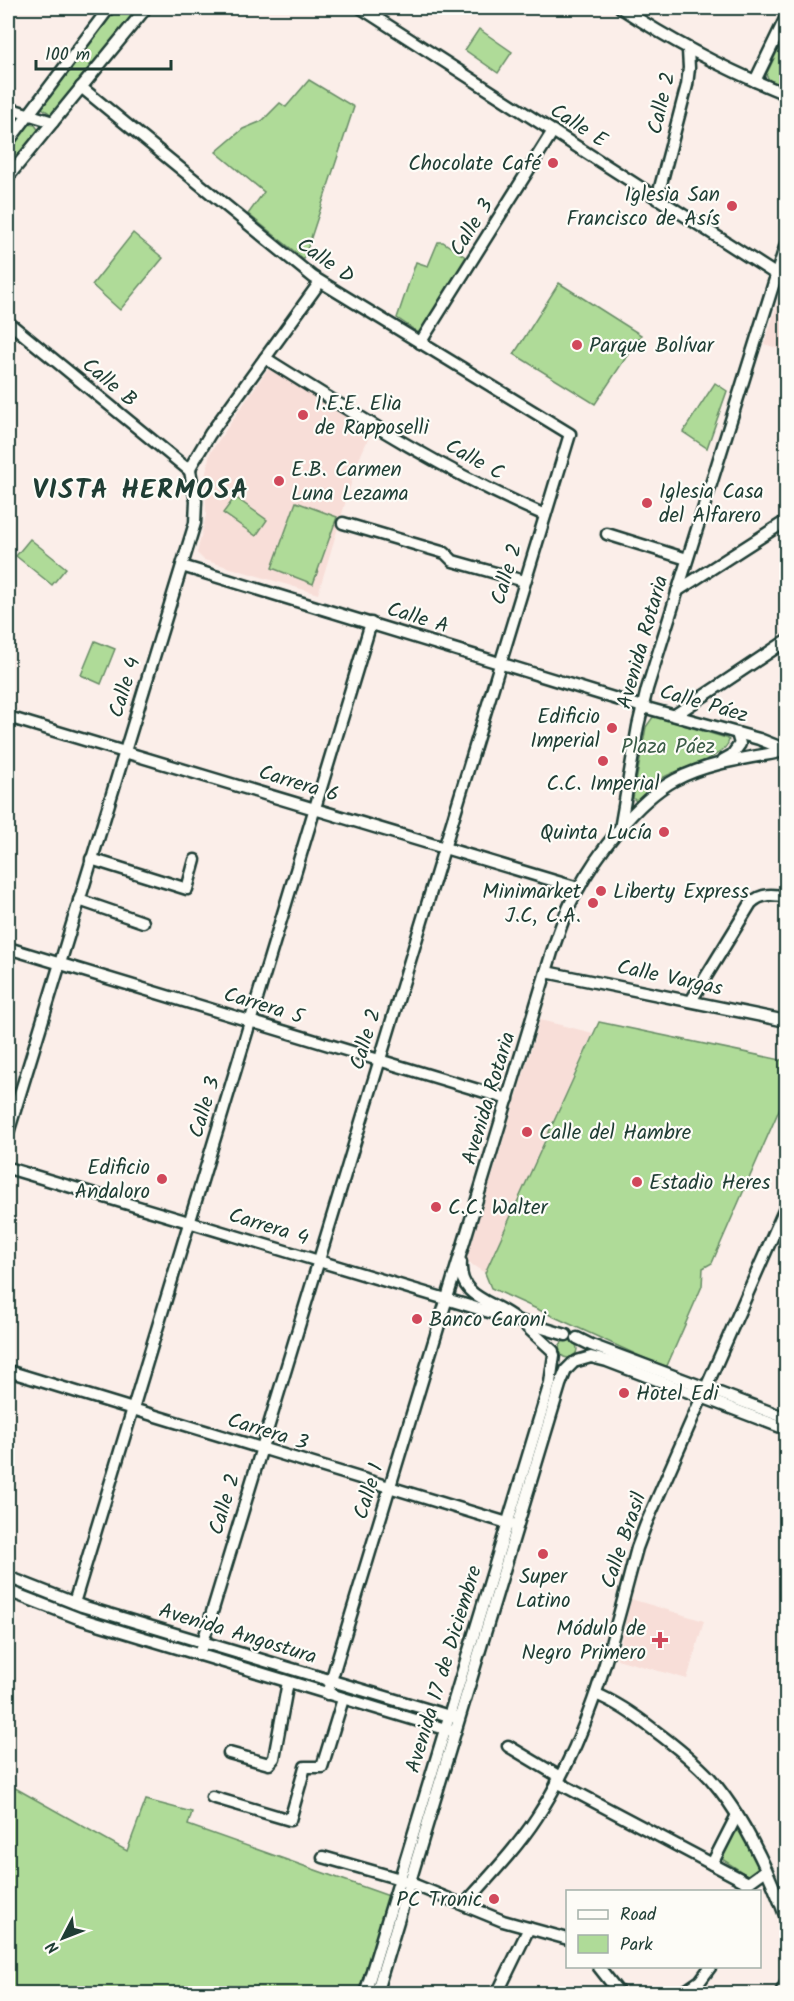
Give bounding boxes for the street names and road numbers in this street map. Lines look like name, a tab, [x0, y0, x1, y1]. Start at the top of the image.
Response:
street label: Calle 2	[639, 69, 686, 138]
street label: Calle E	[543, 95, 614, 158]
street label: Calle 3	[442, 193, 503, 263]
street label: Calle D	[289, 229, 361, 293]
street label: Calle B	[74, 350, 144, 416]
street label: Calle C	[439, 431, 510, 490]
street label: Calle 2	[482, 540, 532, 609]
street label: Avenida Rotaria	[609, 572, 678, 713]
street label: Calle A	[382, 593, 453, 643]
street label: Calle 4	[101, 653, 150, 722]
street label: Calle Páez	[655, 676, 752, 733]
street label: Carrera 6	[254, 757, 343, 812]
street label: Calle Vargas	[614, 951, 726, 1006]
street label: Carrera 5	[219, 979, 309, 1035]
street label: Calle 2	[341, 1005, 391, 1074]
street label: Avenida Rotaria	[454, 1028, 525, 1169]
street label: Calle 3	[181, 1073, 230, 1142]
street label: Carrera 4	[224, 1200, 313, 1255]
street label: Carrera 3	[223, 1405, 312, 1460]
street label: Calle 1	[345, 1459, 394, 1524]
street label: Calle 2	[200, 1470, 250, 1539]
street label: Calle Brasil	[593, 1488, 656, 1593]
street label: Avenida 17 de Diciembre	[397, 1561, 492, 1777]
street label: Avenida Angostura	[155, 1595, 321, 1674]

